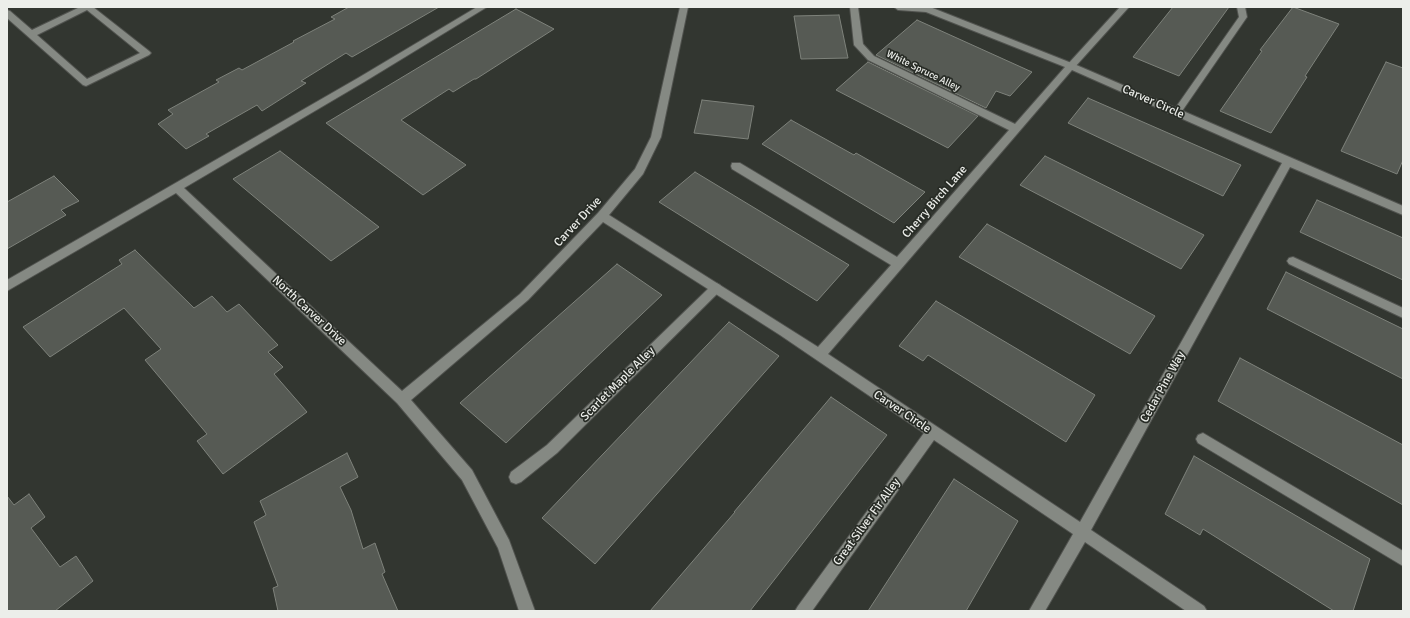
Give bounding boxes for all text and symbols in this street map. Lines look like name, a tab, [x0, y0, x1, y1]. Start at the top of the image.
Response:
street label: White Spruce Alley	[884, 48, 962, 94]
street label: Carver Circle	[1120, 82, 1186, 122]
street label: Cherry Birch Lane	[900, 163, 970, 241]
street label: Carver Drive	[551, 194, 605, 250]
street label: North Carver Drive	[269, 273, 349, 349]
street label: Scarlet Maple Alley	[578, 344, 658, 424]
street label: Cedar Pine Way	[1137, 349, 1189, 425]
street label: Carver Circle	[871, 388, 933, 436]
street label: Great Silver Fir Alley	[830, 476, 904, 568]

